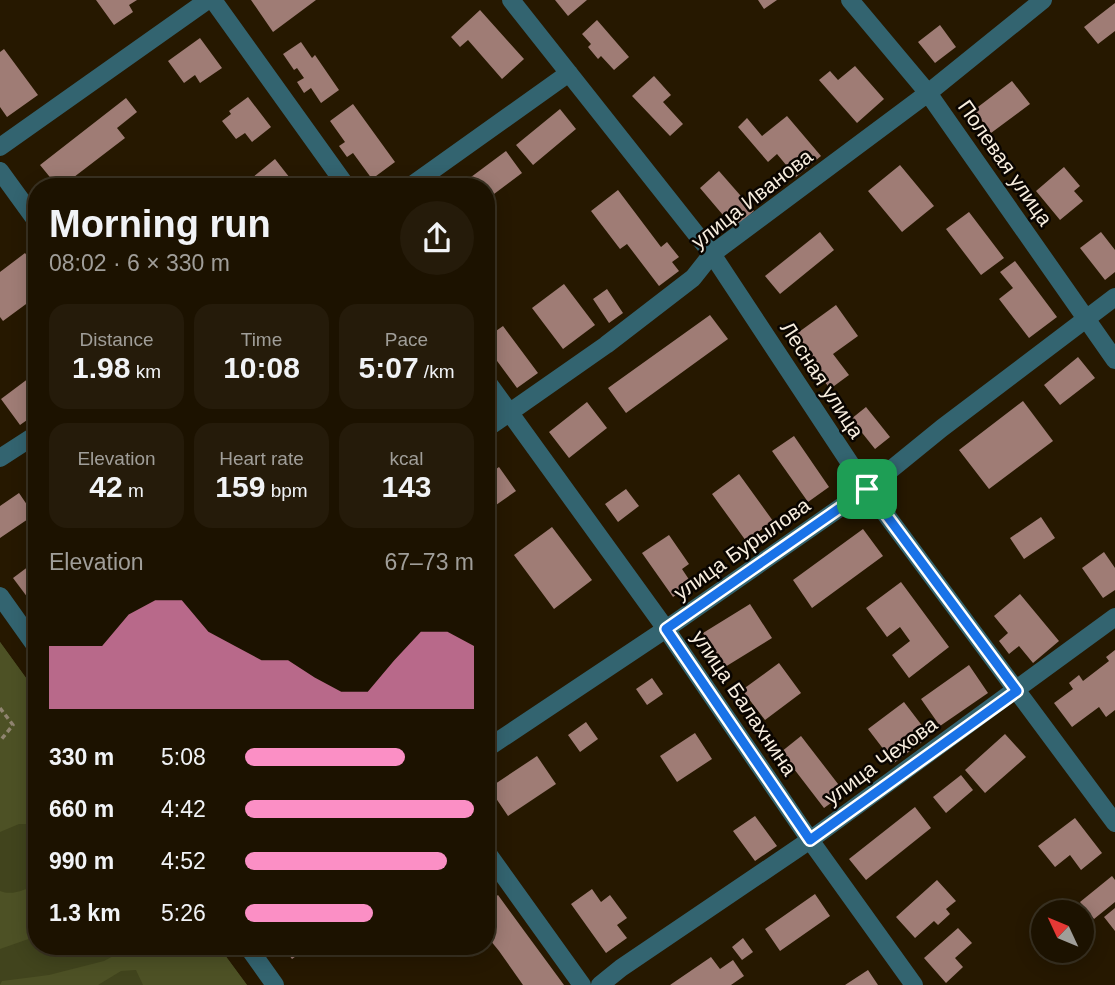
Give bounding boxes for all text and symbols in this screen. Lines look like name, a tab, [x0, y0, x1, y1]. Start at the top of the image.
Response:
street label: Полевая улица	[954, 96, 1057, 230]
street label: улица Иванова	[687, 144, 817, 253]
button: share	[400, 201, 474, 275]
text: Morning run	[49, 203, 271, 245]
text: 08:02 · 6 × 330 m	[49, 250, 230, 276]
street label: Лесная улица	[776, 317, 869, 443]
text: Distance	[80, 329, 153, 350]
text: Time	[241, 329, 282, 350]
text: Pace	[385, 329, 428, 350]
text: 1.98	[72, 351, 130, 384]
text: 10:08	[223, 351, 300, 384]
text: 5:07	[359, 351, 419, 384]
text: km	[130, 361, 161, 382]
text: /km	[419, 361, 454, 382]
text: Elevation	[77, 448, 156, 469]
text: Heart rate	[219, 448, 304, 469]
text: kcal	[390, 448, 423, 469]
pin	[837, 459, 897, 519]
text: 42	[89, 470, 123, 503]
text: 159	[215, 470, 265, 503]
text: 143	[381, 470, 432, 503]
icon: arrive	[848, 470, 886, 508]
text: m	[123, 480, 144, 501]
text: bpm	[265, 480, 308, 501]
street label: улица Бурылова	[669, 493, 814, 604]
text: Elevation	[49, 549, 144, 575]
text: 67–73 m	[384, 549, 474, 575]
street label: улица Балахнина	[687, 626, 802, 780]
street label: улица Чехова	[820, 712, 942, 809]
text: 330 m	[49, 744, 114, 770]
text: 5:08	[161, 744, 206, 770]
text: 660 m	[49, 796, 114, 822]
text: 4:42	[161, 796, 206, 822]
text: 990 m	[49, 848, 114, 874]
text: 4:52	[161, 848, 206, 874]
text: 1.3 km	[49, 900, 121, 926]
text: 5:26	[161, 900, 206, 926]
north arrow	[1031, 900, 1094, 962]
map controls	[1031, 900, 1094, 963]

